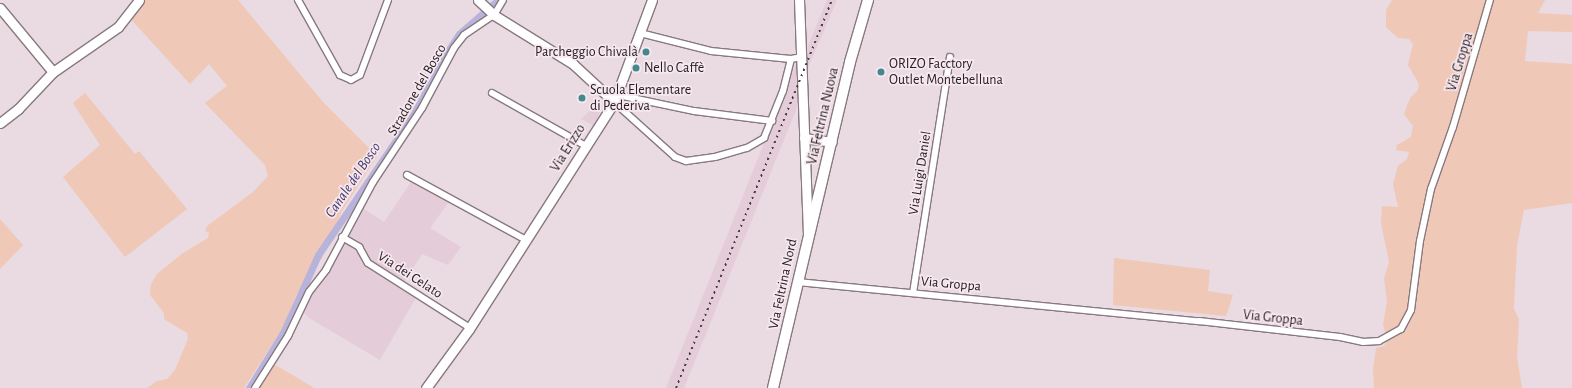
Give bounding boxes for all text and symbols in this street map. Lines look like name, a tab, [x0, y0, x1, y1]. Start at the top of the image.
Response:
street label: Via Groppa	[1443, 31, 1477, 93]
street label: Stradone del Bosco	[384, 41, 450, 139]
place label: Parcheggio Chivalà	[535, 44, 638, 60]
marker: Parcheggio Chivalà	[641, 47, 651, 57]
place label: ORIZO Facctory Outlet Montebelluna	[889, 56, 1003, 88]
place label: Nello Caffè	[644, 60, 704, 76]
marker: Nello Caffè	[631, 63, 641, 73]
street label: Via Feltrina Nuova	[804, 66, 842, 166]
marker: ORIZO Facctory Outlet Montebelluna	[876, 67, 886, 77]
place label: Scuola Elementare di Pederiva	[590, 82, 691, 114]
marker: Scuola Elementare di Pederiva	[577, 93, 587, 103]
street label: Via Erizzo	[547, 121, 589, 175]
street label: Via Luigi Daniel	[905, 130, 935, 216]
water label: Canale del Bosco	[321, 139, 385, 221]
street label: Via Feltrina Nord	[765, 237, 801, 331]
street label: Via dei Celato	[374, 248, 446, 302]
street label: Via Groppa	[920, 273, 982, 295]
street label: Via Groppa	[1242, 306, 1304, 330]

